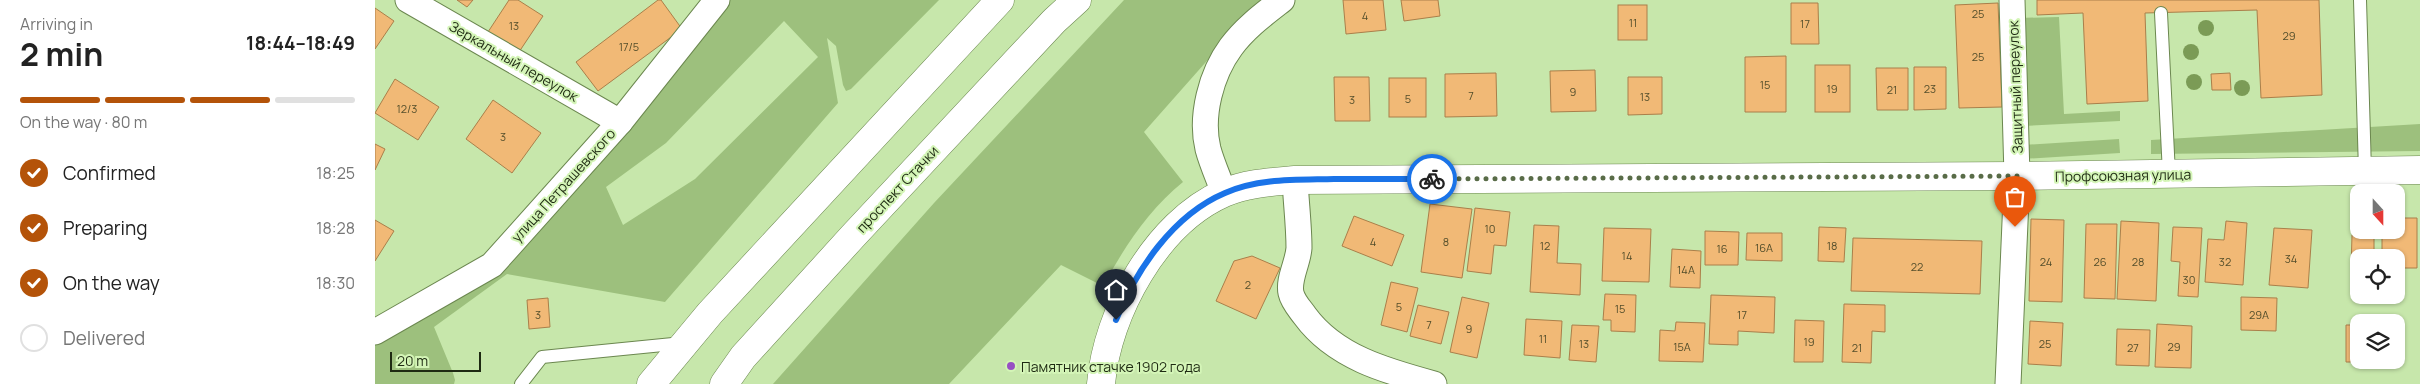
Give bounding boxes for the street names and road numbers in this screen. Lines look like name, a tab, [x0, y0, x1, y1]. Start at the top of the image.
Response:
street label: Зеркальный переулок	[446, 16, 583, 106]
street label: Защитный переулок	[2003, 19, 2027, 154]
street label: улица Петрашевского	[507, 124, 619, 246]
street label: проспект Стачки	[852, 141, 942, 237]
street label: Профсоюзная улица	[2055, 164, 2191, 186]

